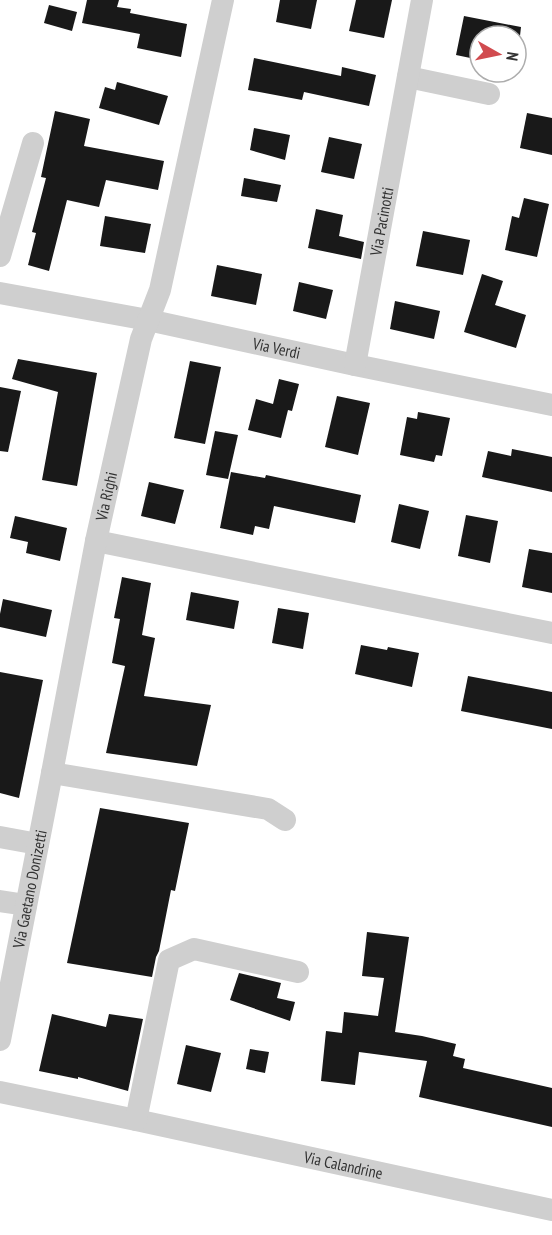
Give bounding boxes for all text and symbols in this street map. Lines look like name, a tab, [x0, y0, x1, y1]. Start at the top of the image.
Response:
north arrow	[468, 24, 528, 84]
text: N	[502, 51, 523, 62]
street label: Via Pacinotti	[365, 185, 397, 258]
street label: Via Verdi	[250, 333, 302, 363]
street label: Via Righi	[91, 470, 121, 523]
street label: Via Gaetano Donizetti	[8, 828, 51, 951]
street label: Via Calandrine	[301, 1146, 384, 1183]

